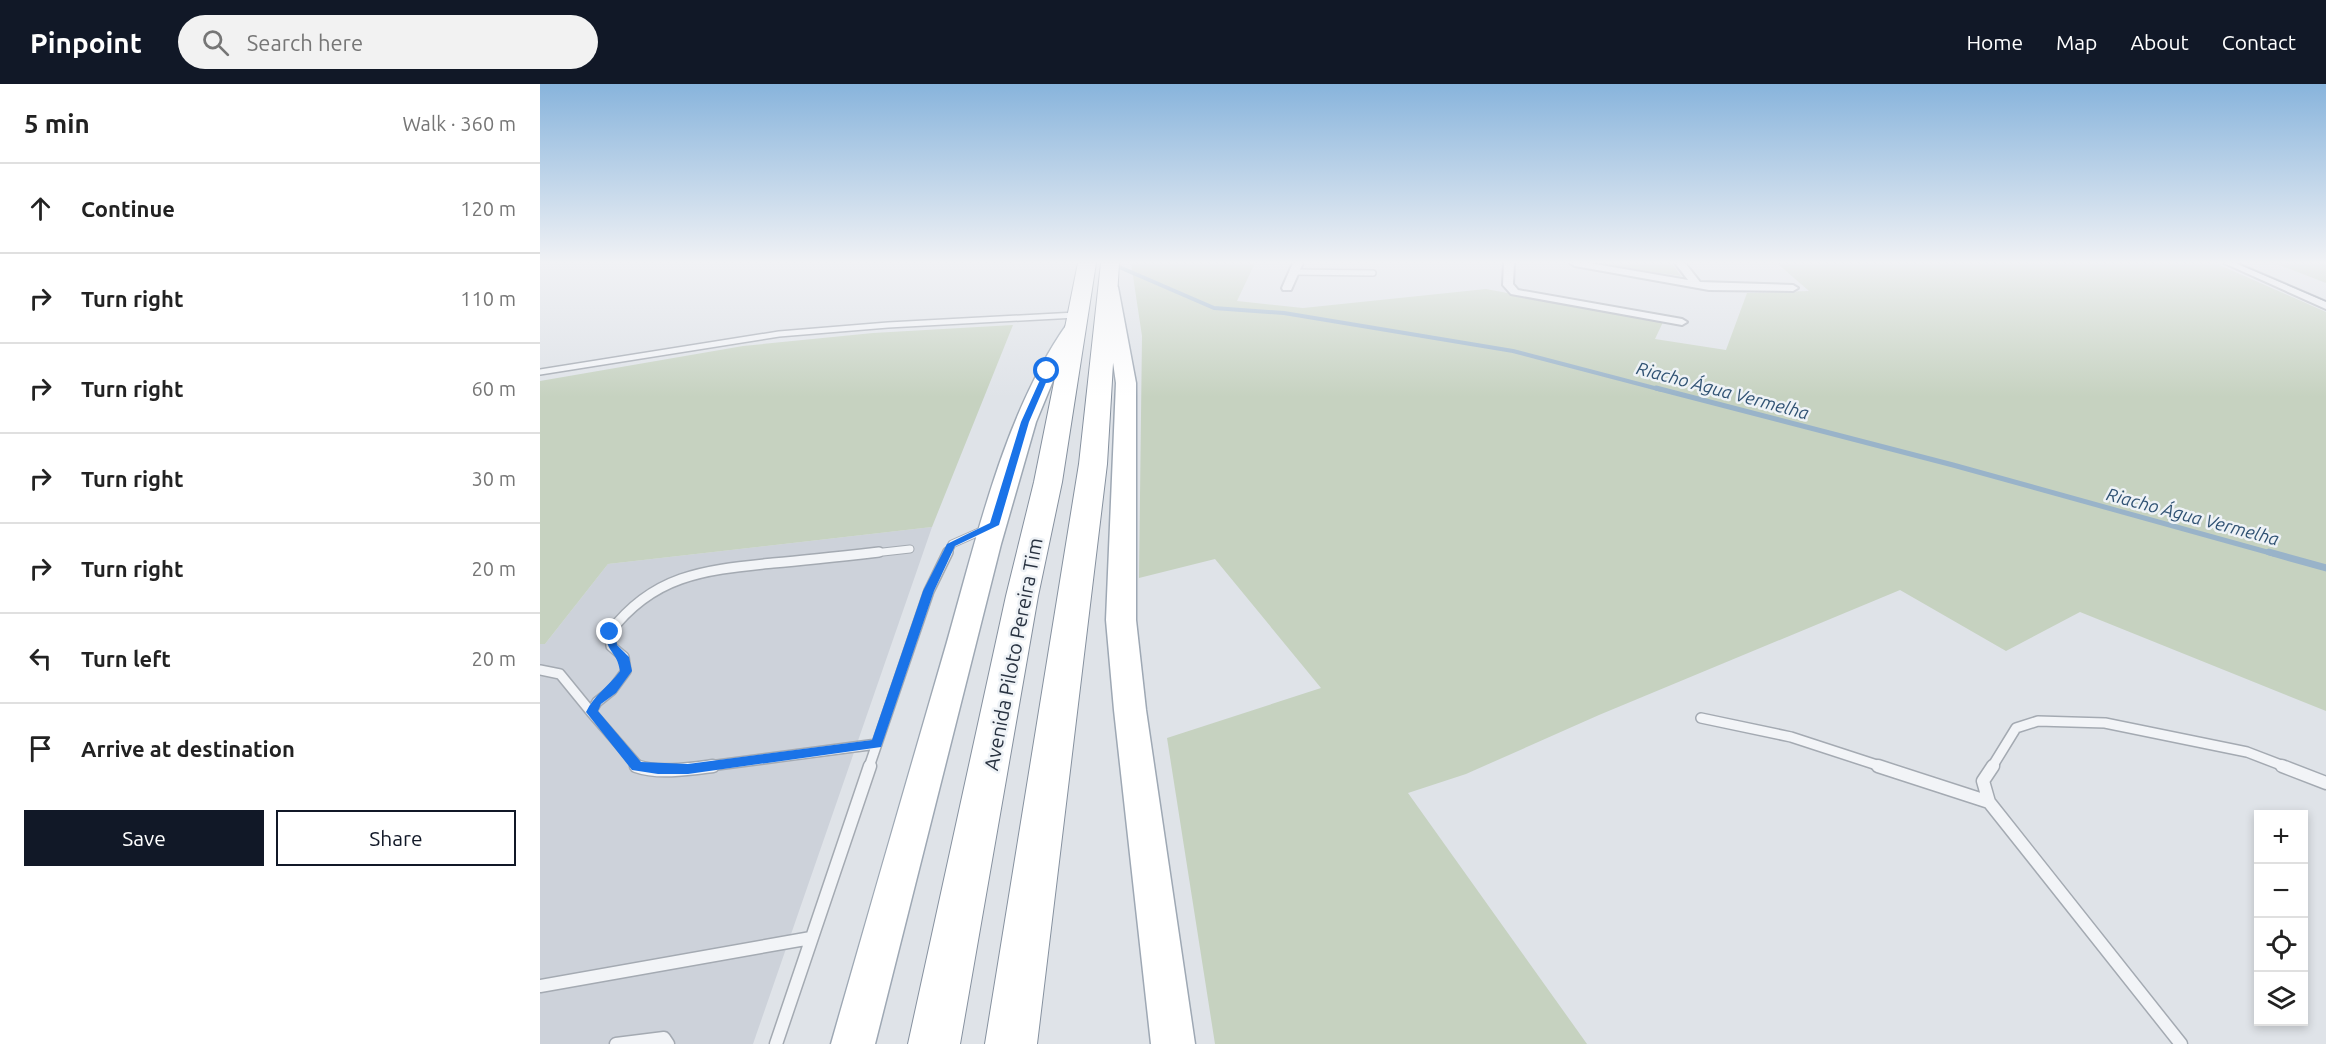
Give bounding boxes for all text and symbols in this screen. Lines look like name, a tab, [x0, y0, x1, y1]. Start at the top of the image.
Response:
search box	[178, 15, 598, 69]
icon: search	[199, 26, 232, 59]
text: Pinpoint	[30, 27, 142, 58]
text: Search here	[247, 30, 363, 55]
text: Home	[1966, 30, 2023, 54]
text: Map	[2056, 30, 2097, 54]
text: About	[2130, 30, 2189, 54]
text: Contact	[2222, 30, 2296, 54]
text: 5 min	[24, 109, 90, 138]
text: Walk · 360 m	[403, 112, 516, 135]
icon: ahead	[24, 192, 57, 225]
text: Continue	[81, 196, 175, 221]
text: 120 m	[460, 197, 516, 220]
icon: right	[24, 282, 57, 315]
text: Turn right	[81, 286, 183, 311]
text: 110 m	[460, 287, 516, 310]
water label: Riacho Água Vermelha	[1635, 356, 1812, 423]
route start	[1033, 357, 1059, 383]
icon: right	[24, 372, 57, 405]
text: Turn right	[81, 376, 183, 401]
text: 60 m	[472, 377, 516, 400]
icon: right	[24, 462, 57, 495]
text: Turn right	[81, 466, 183, 491]
text: 30 m	[472, 467, 516, 490]
water label: Riacho Água Vermelha	[2105, 482, 2282, 549]
street label: Avenida Piloto Pereira Tim	[979, 536, 1047, 772]
icon: right	[24, 552, 57, 585]
text: Turn right	[81, 556, 183, 581]
text: 20 m	[472, 557, 516, 580]
route end	[596, 618, 622, 644]
icon: left	[24, 642, 57, 675]
text: Turn left	[81, 646, 171, 671]
text: 20 m	[472, 647, 516, 670]
icon: arrive	[24, 732, 57, 765]
text: Arrive at destination	[81, 736, 295, 761]
button: Save	[24, 810, 264, 866]
button: Share	[276, 810, 516, 866]
map controls	[2254, 810, 2308, 1026]
button: +	[2254, 810, 2308, 864]
button: −	[2254, 864, 2308, 918]
button: locate	[2254, 918, 2308, 972]
button: layers	[2254, 972, 2308, 1026]

